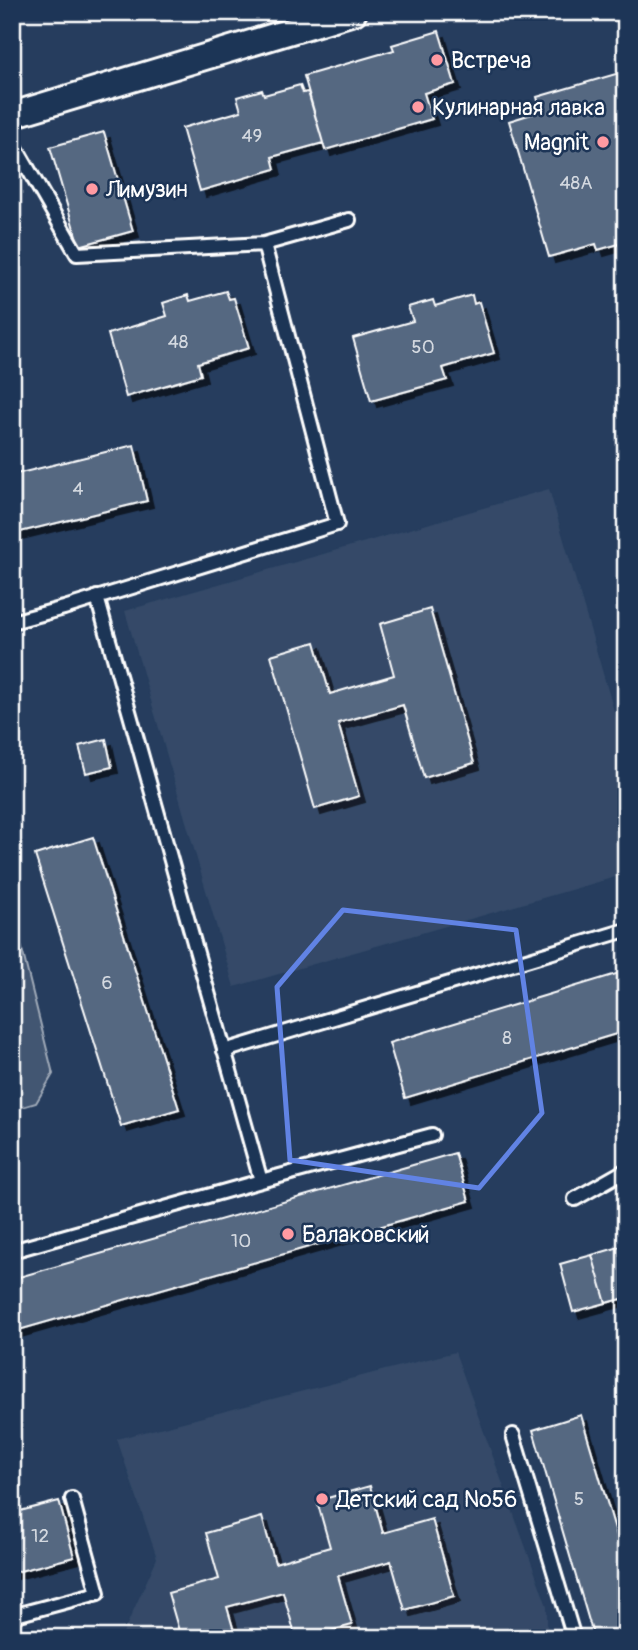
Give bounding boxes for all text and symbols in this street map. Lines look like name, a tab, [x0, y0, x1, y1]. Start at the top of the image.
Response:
place label: Встреча	[451, 46, 531, 75]
marker: Встреча	[429, 52, 445, 68]
place label: Кулинарная лавка	[432, 93, 605, 122]
marker: Кулинарная лавка	[410, 99, 426, 115]
house number: 49	[242, 124, 262, 148]
place label: Magnit	[524, 128, 590, 157]
marker: Magnit	[595, 134, 611, 150]
house number: 48А	[560, 171, 592, 195]
place label: Лимузин	[105, 175, 188, 204]
marker: Лимузин	[84, 181, 100, 197]
house number: 48	[168, 330, 188, 354]
house number: 50	[411, 335, 435, 359]
house number: 4	[72, 477, 84, 501]
house number: 6	[101, 971, 113, 995]
house number: 8	[502, 1026, 512, 1050]
place label: Балаковский	[302, 1220, 430, 1249]
marker: Балаковский	[280, 1226, 296, 1242]
house number: 10	[231, 1229, 251, 1253]
place label: Детский сад №56	[335, 1485, 517, 1514]
house number: 5	[574, 1487, 584, 1511]
marker: Детский сад №56	[314, 1491, 330, 1507]
house number: 12	[31, 1524, 49, 1548]

